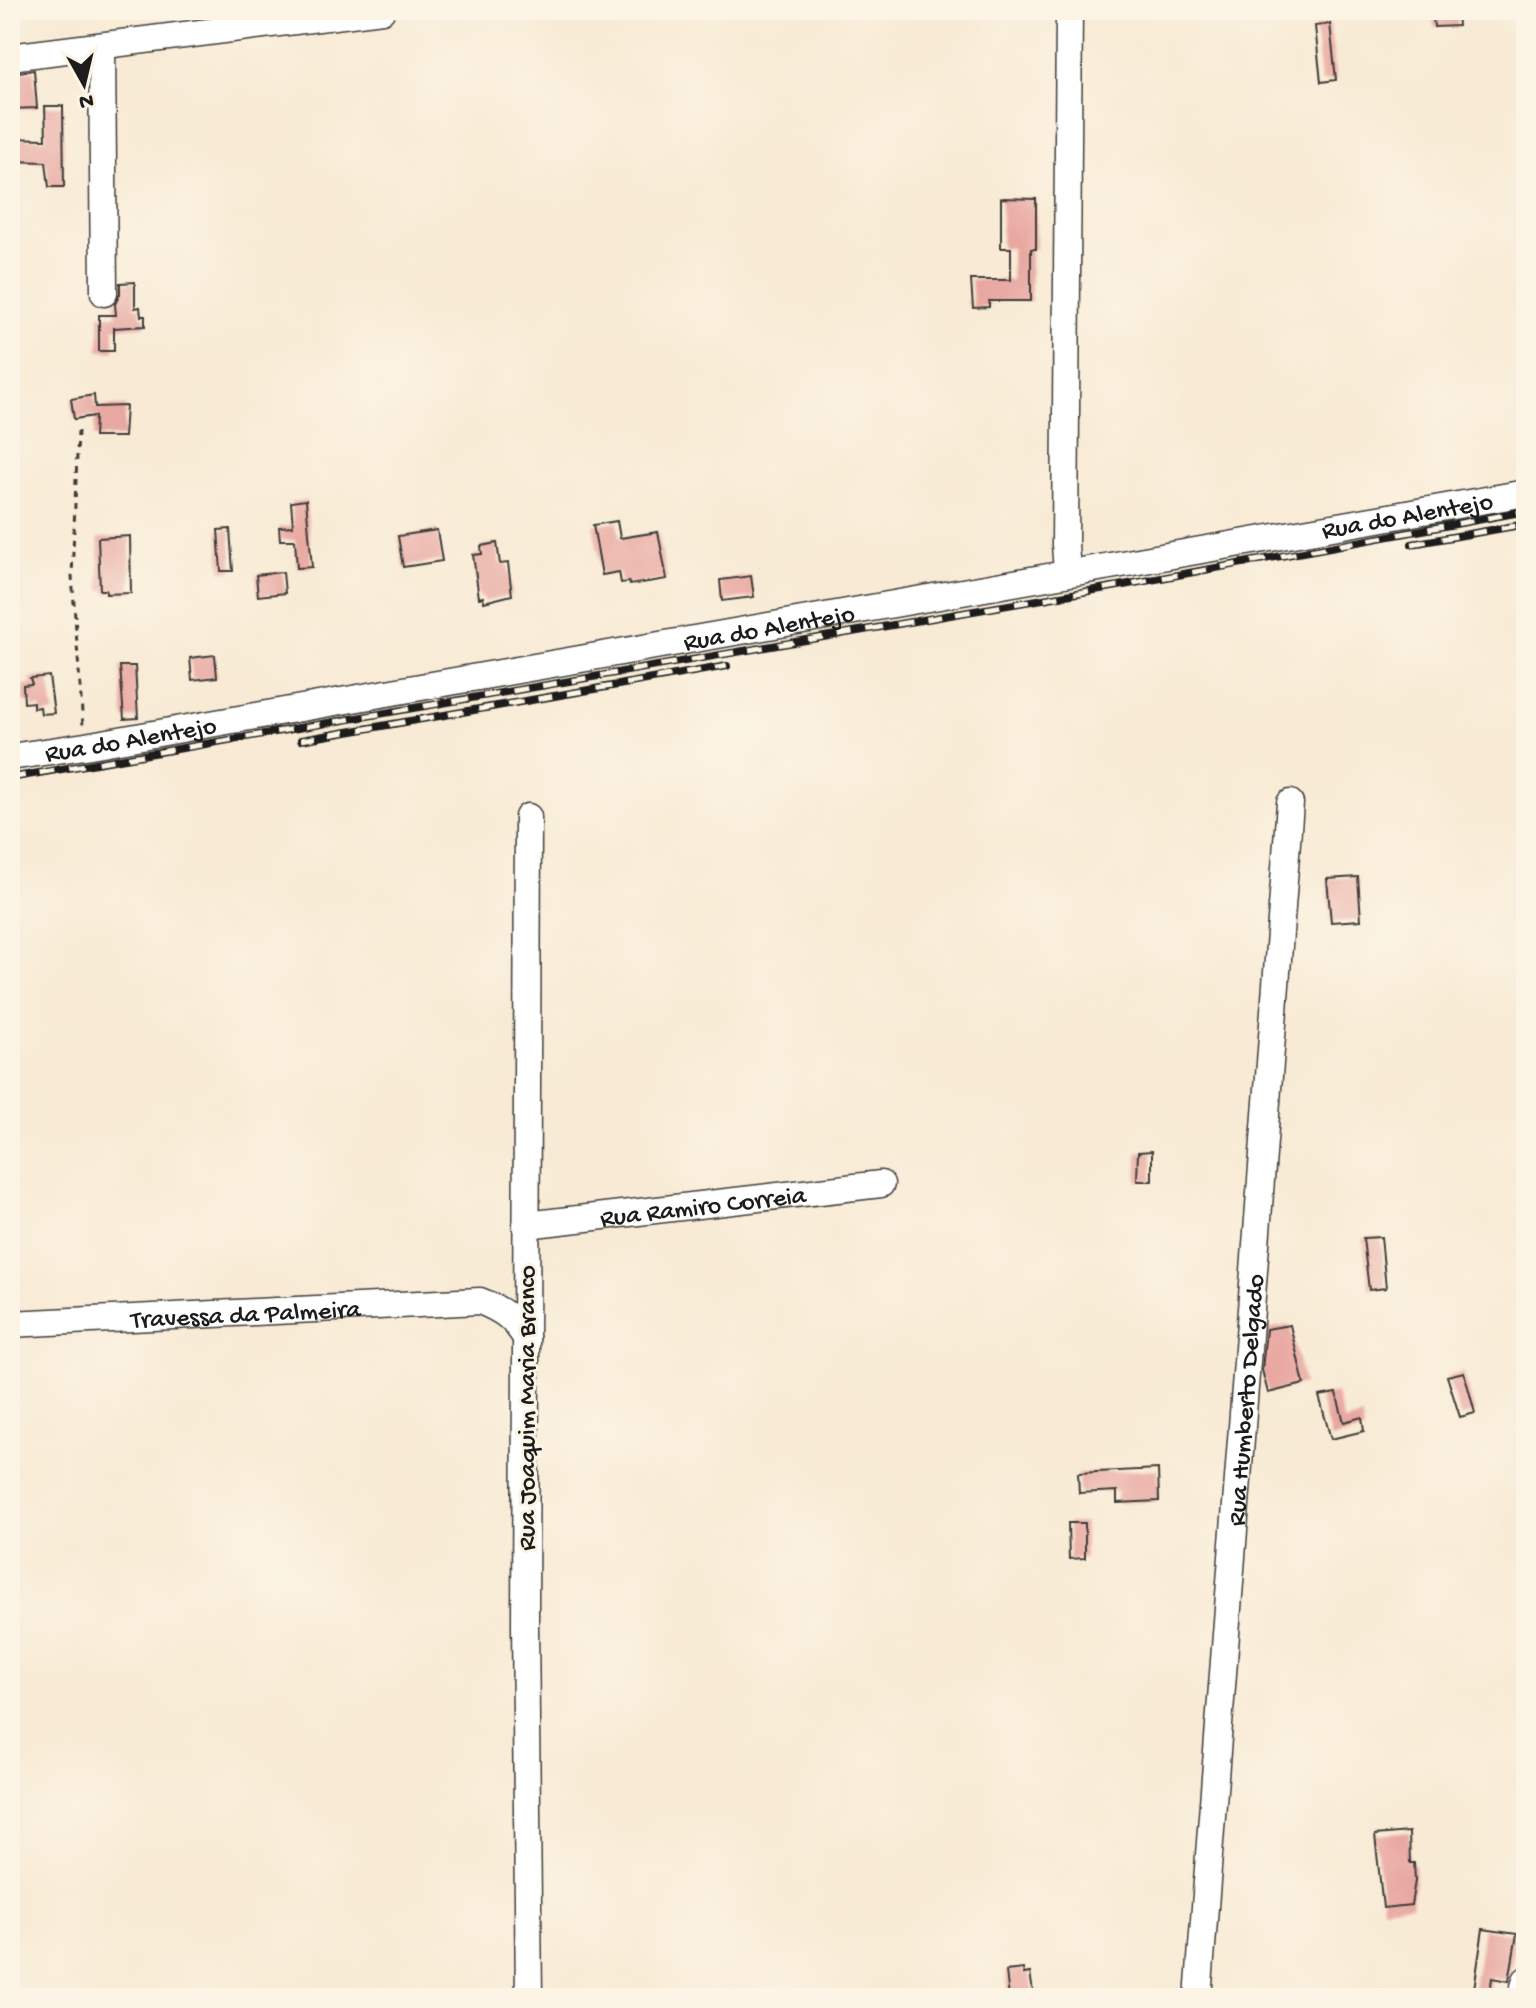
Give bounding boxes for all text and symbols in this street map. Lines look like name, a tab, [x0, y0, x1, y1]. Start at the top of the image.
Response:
north arrow	[44, 44, 124, 124]
text: N	[77, 86, 95, 114]
street label: Rua do Alentejo	[1320, 488, 1496, 549]
street label: Rua do Alentejo	[681, 600, 858, 661]
street label: Rua do Alentejo	[43, 712, 219, 772]
street label: Rua Ramiro Correia	[599, 1182, 810, 1236]
street label: Rua Joaquim Maria Branco	[514, 1265, 545, 1551]
street label: Rua Humberto Delgado	[1223, 1273, 1274, 1527]
street label: Travessa da Palmeira	[128, 1296, 363, 1338]

